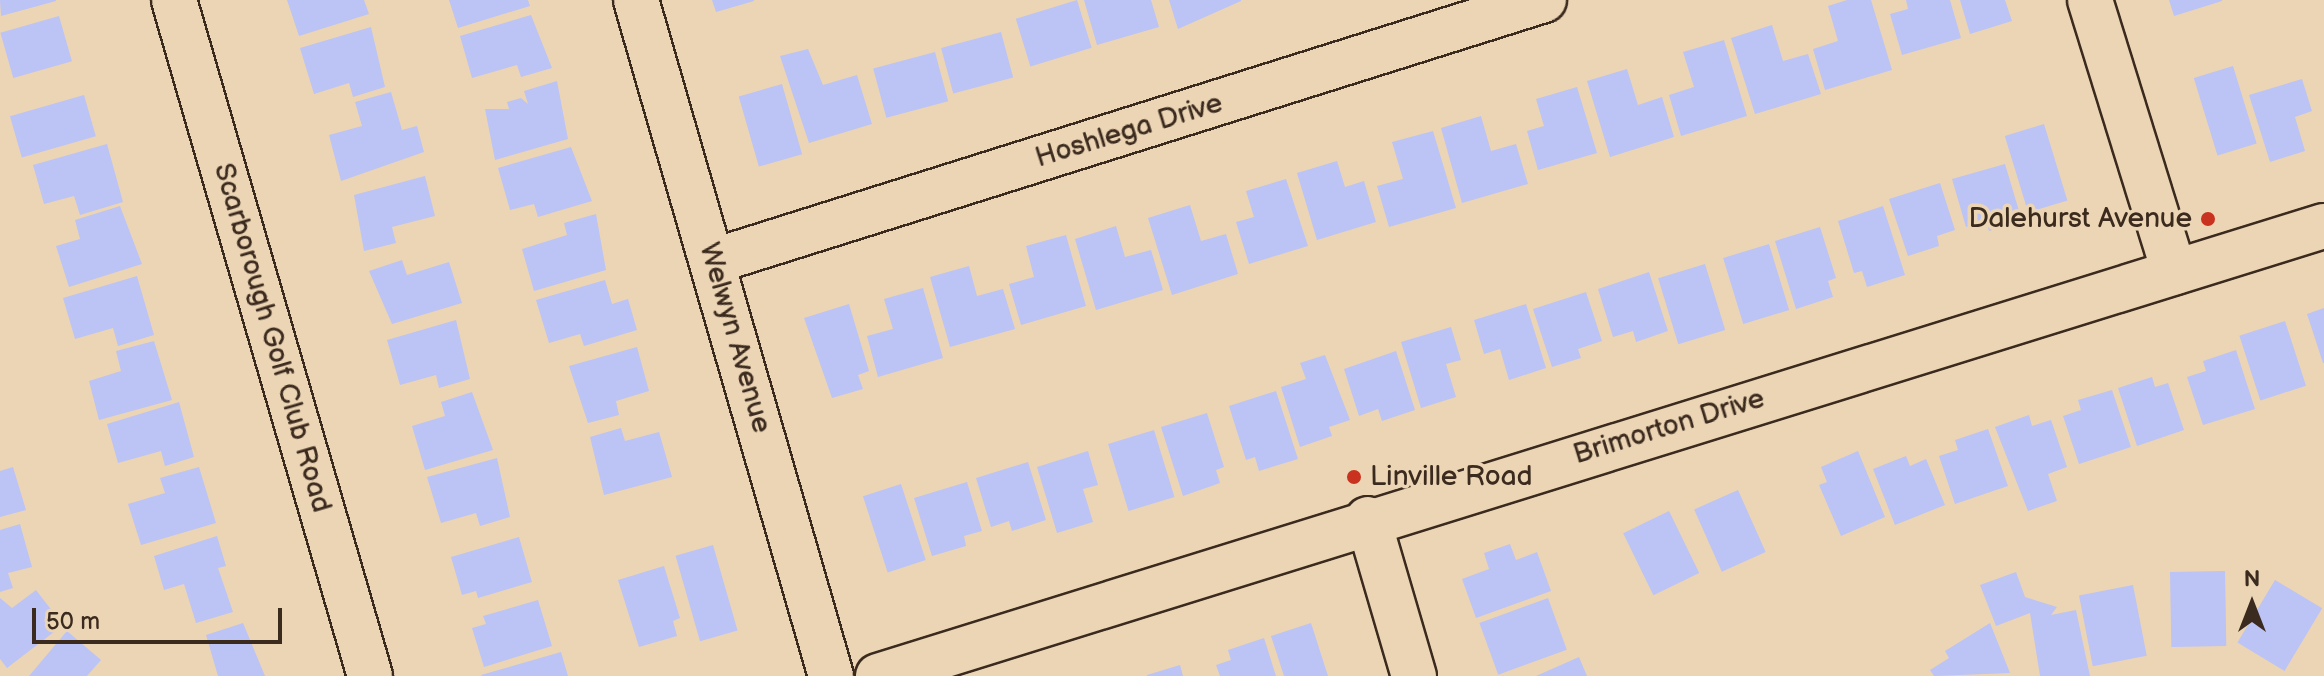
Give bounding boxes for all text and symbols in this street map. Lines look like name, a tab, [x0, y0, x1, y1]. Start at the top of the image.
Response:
street label: Hoshlega Drive	[1031, 87, 1227, 175]
street label: Scarborough Golf Club Road	[206, 160, 338, 516]
place label: Dalehurst Avenue	[1968, 202, 2192, 236]
marker: Dalehurst Avenue	[2199, 210, 2217, 228]
street label: Welwyn Avenue	[692, 239, 778, 437]
street label: Brimorton Drive	[1569, 382, 1769, 472]
place label: Linville Road	[1370, 460, 1533, 494]
marker: Linville Road	[1345, 468, 1363, 486]
north arrow	[2212, 564, 2292, 644]
text: N	[2244, 566, 2260, 593]
scale bar	[36, 592, 286, 642]
text: 50 m	[46, 607, 100, 636]

